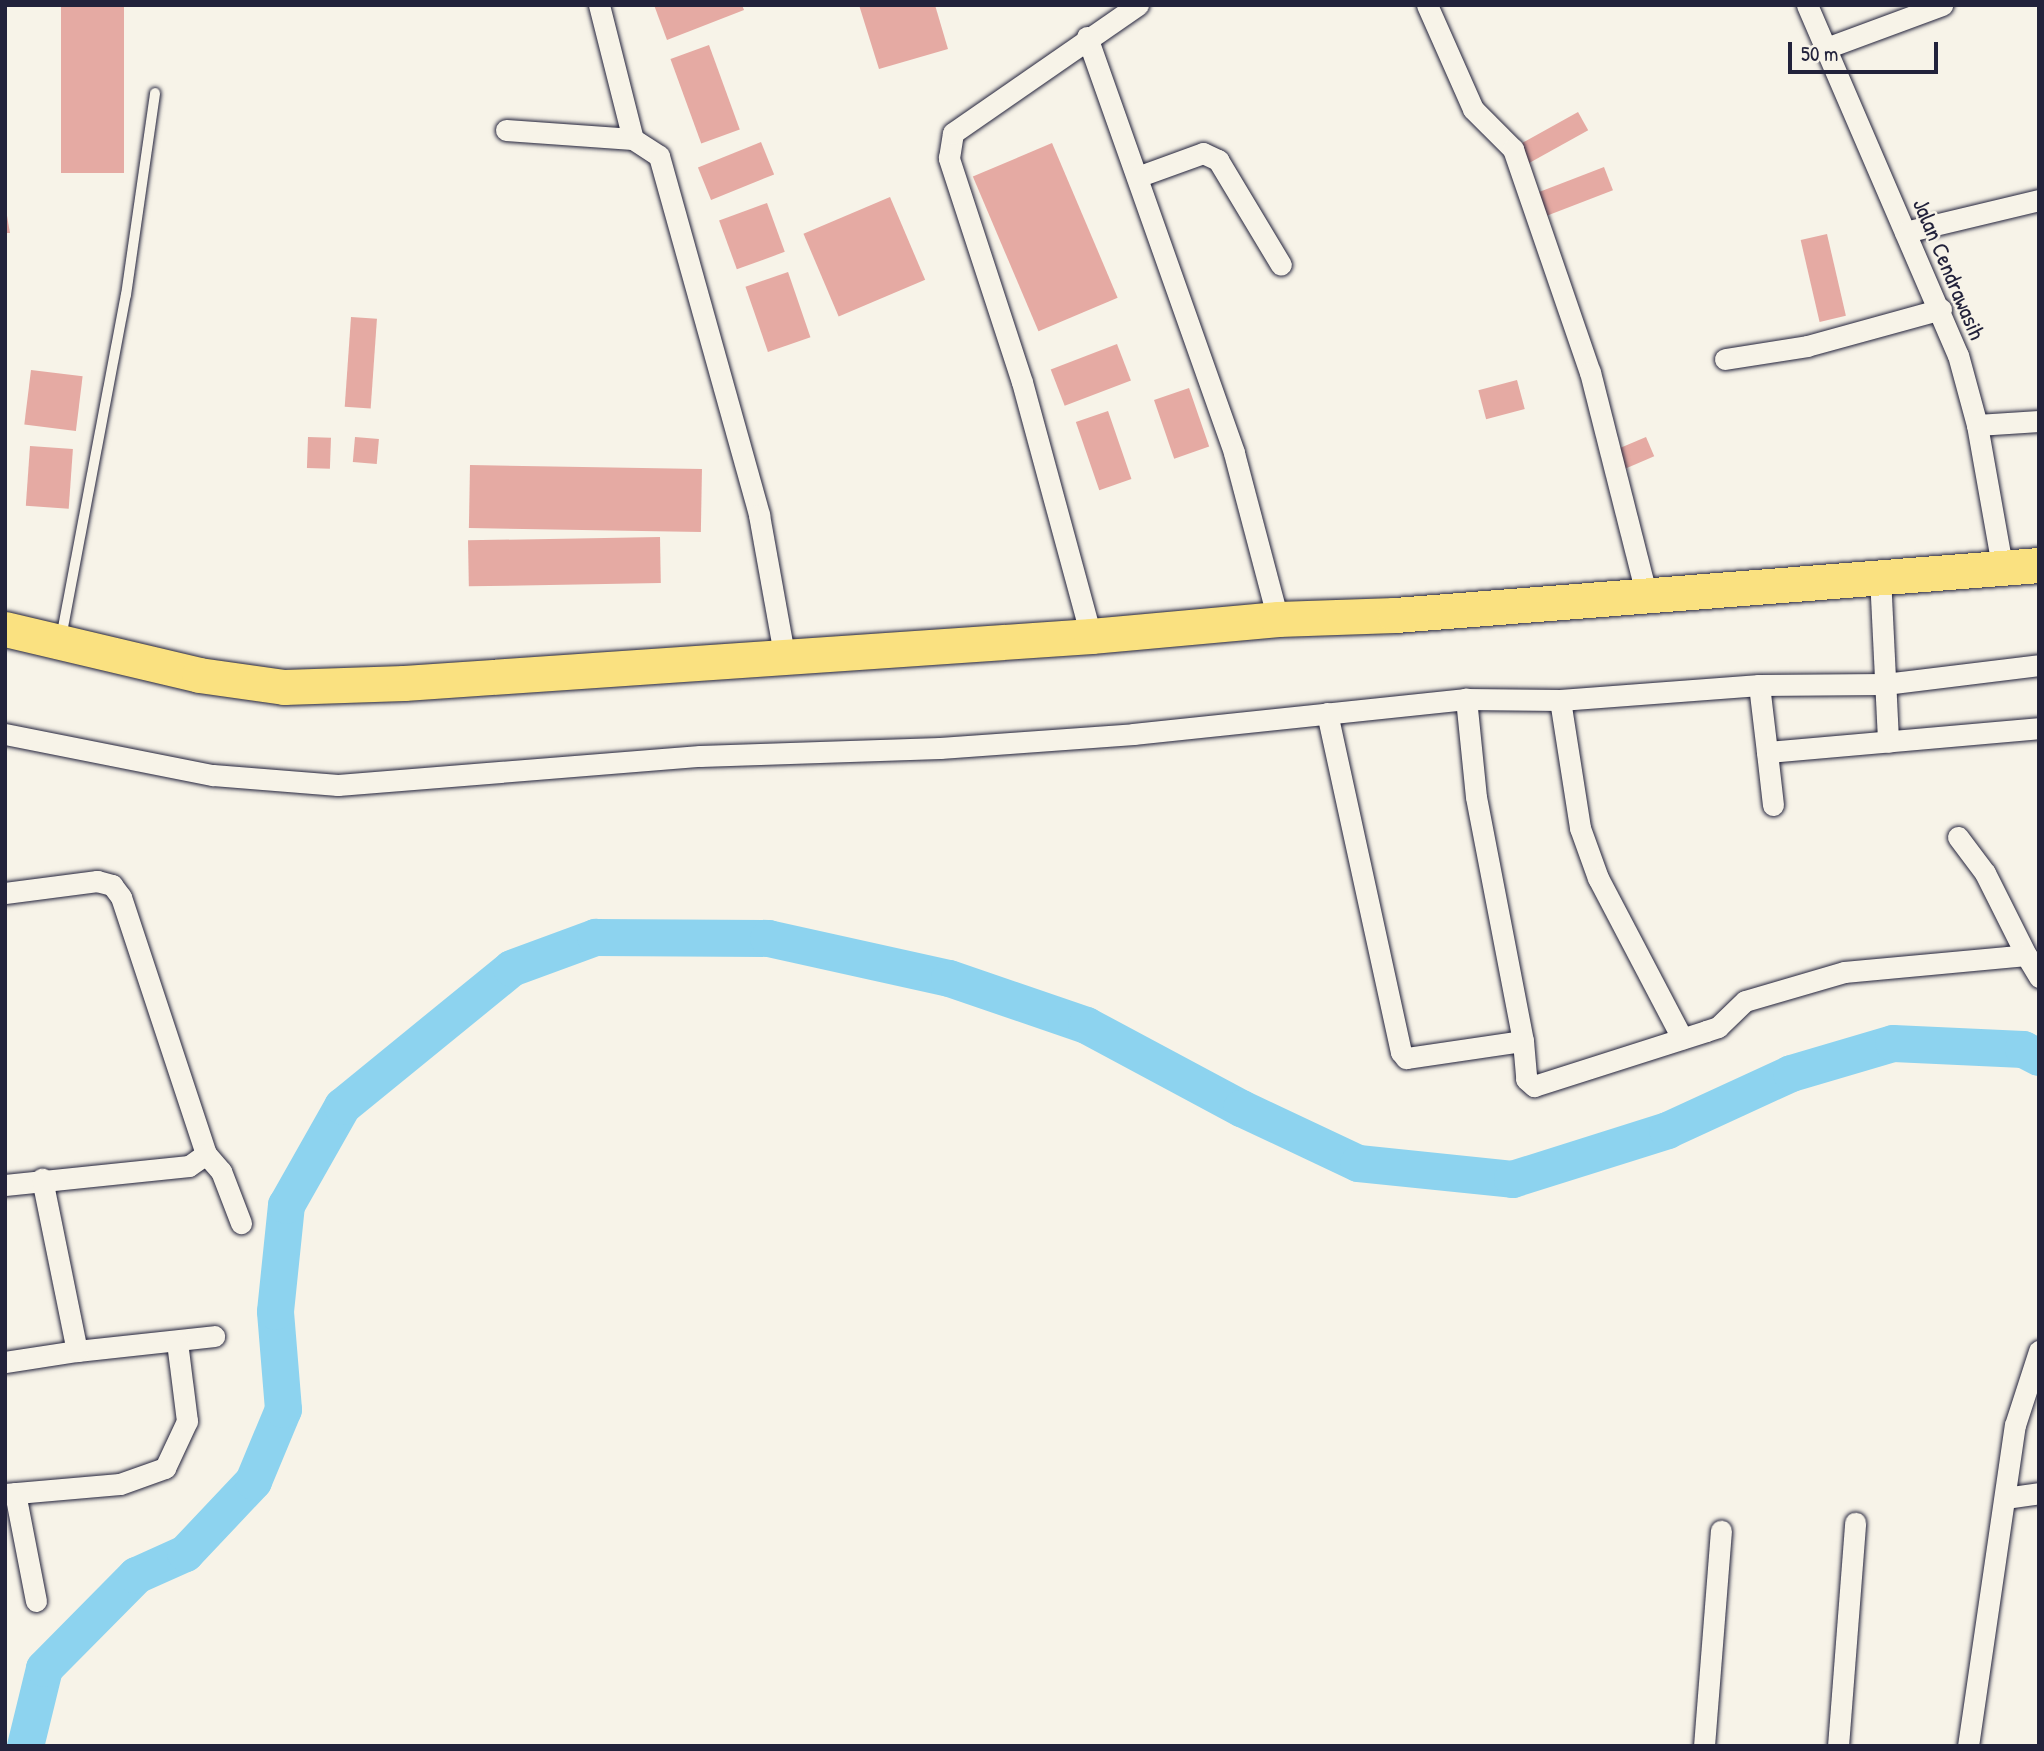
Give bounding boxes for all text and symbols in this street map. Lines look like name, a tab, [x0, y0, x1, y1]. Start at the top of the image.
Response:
scale bar	[1792, 28, 1942, 72]
text: 50 m	[1801, 39, 1838, 68]
street label: Jalan Cendrawasih	[1907, 194, 1991, 344]

